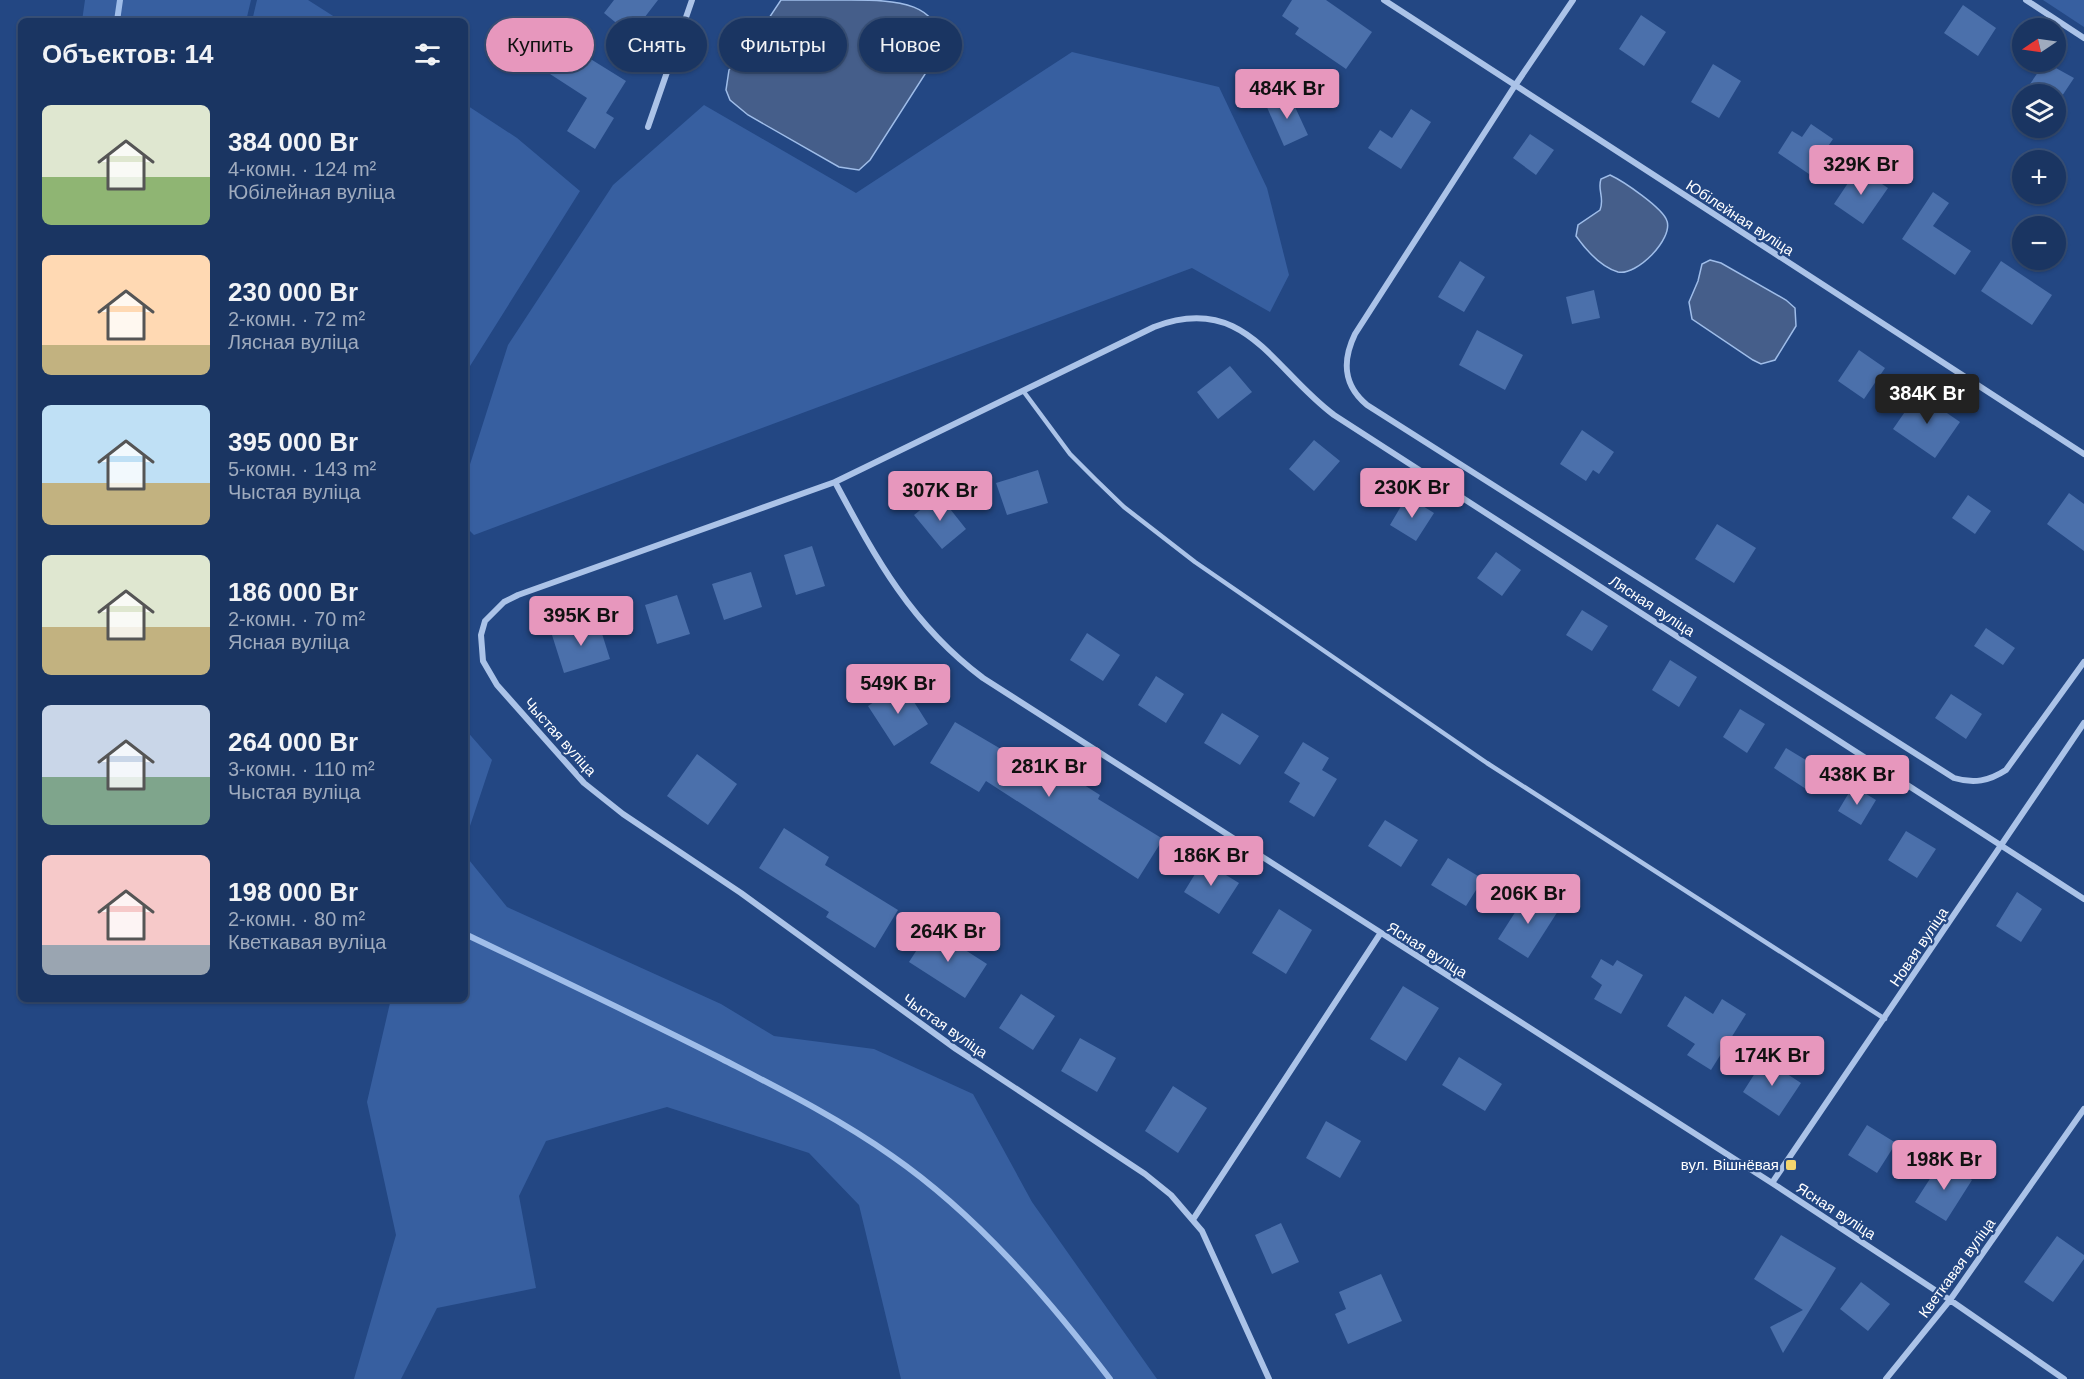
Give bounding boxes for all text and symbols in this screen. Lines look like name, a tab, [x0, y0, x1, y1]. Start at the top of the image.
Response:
chip: Купить	[486, 18, 594, 72]
chip: Снять	[606, 18, 707, 72]
chip: Фильтры	[719, 18, 847, 72]
chip: Новое	[859, 18, 962, 72]
north arrow	[2012, 18, 2066, 72]
map controls	[2012, 18, 2066, 270]
icon: filters	[411, 38, 444, 71]
text: Объектов: 14	[42, 39, 213, 69]
pin: 484K Br	[1232, 69, 1342, 120]
text: 484K Br	[1249, 77, 1325, 99]
button: layers	[2012, 84, 2066, 138]
text: 384 000 Br	[228, 127, 358, 157]
icon: home	[90, 129, 162, 201]
pin: 329K Br	[1806, 145, 1916, 196]
button: +	[2012, 150, 2066, 204]
text: 329K Br	[1823, 153, 1899, 175]
text: 4-комн. · 124 m²	[228, 158, 376, 180]
street label: Юбілейная вуліца	[1683, 176, 1798, 259]
text: Юбілейная вуліца	[228, 181, 395, 203]
button: −	[2012, 216, 2066, 270]
text: 230 000 Br	[228, 277, 358, 307]
icon: home	[90, 279, 162, 351]
text: 2-комн. · 72 m²	[228, 308, 365, 330]
text: Лясная вуліца	[228, 331, 359, 353]
pin: 384K Br	[1872, 374, 1982, 425]
text: 384K Br	[1889, 382, 1965, 404]
text: 395 000 Br	[228, 427, 358, 457]
icon: home	[90, 429, 162, 501]
text: 5-комн. · 143 m²	[228, 458, 376, 480]
pin: 230K Br	[1357, 468, 1467, 519]
pin: 307K Br	[885, 471, 995, 522]
text: 230K Br	[1374, 476, 1450, 498]
text: 307K Br	[902, 479, 978, 501]
text: Чыстая вуліца	[228, 481, 361, 503]
street label: Лясная вуліца	[1606, 572, 1699, 640]
text: 186 000 Br	[228, 577, 358, 607]
icon: home	[90, 579, 162, 651]
pin: 395K Br	[526, 596, 636, 647]
text: 395K Br	[543, 604, 619, 626]
text: 2-комн. · 70 m²	[228, 608, 365, 630]
text: Ясная вуліца	[228, 631, 349, 653]
pin: 549K Br	[843, 664, 953, 715]
text: 549K Br	[860, 672, 936, 694]
street label: Чыстая вуліца	[521, 694, 600, 780]
text: 264 000 Br	[228, 727, 358, 757]
icon: home	[90, 729, 162, 801]
pin: 281K Br	[994, 747, 1104, 798]
text: 281K Br	[1011, 755, 1087, 777]
pin: 438K Br	[1802, 755, 1912, 806]
text: 3-комн. · 110 m²	[228, 758, 375, 780]
text: 438K Br	[1819, 763, 1895, 785]
text: Чыстая вуліца	[228, 781, 361, 803]
pin: 186K Br	[1156, 836, 1266, 887]
text: 186K Br	[1173, 844, 1249, 866]
pin: 206K Br	[1473, 874, 1583, 925]
text: 198 000 Br	[228, 877, 358, 907]
icon: home	[90, 879, 162, 951]
text: 206K Br	[1490, 882, 1566, 904]
street label: Новая вуліца	[1886, 904, 1952, 989]
text: 2-комн. · 80 m²	[228, 908, 365, 930]
pin: 264K Br	[893, 912, 1003, 963]
street label: Ясная вуліца	[1384, 918, 1471, 981]
text: 264K Br	[910, 920, 986, 942]
text: Кветкавая вуліца	[228, 931, 386, 953]
street label: Чыстая вуліца	[900, 990, 991, 1061]
pin: 174K Br	[1717, 1036, 1827, 1087]
text: 174K Br	[1734, 1044, 1810, 1066]
pin: 198K Br	[1889, 1140, 1999, 1191]
text: 198K Br	[1906, 1148, 1982, 1170]
place label: вул. Вішнёвая	[1681, 1156, 1779, 1173]
marker: вул. Вішнёвая	[1784, 1158, 1798, 1172]
street label: Ясная вуліца	[1793, 1179, 1880, 1243]
street label: Кветкавая вуліца	[1915, 1214, 1999, 1321]

